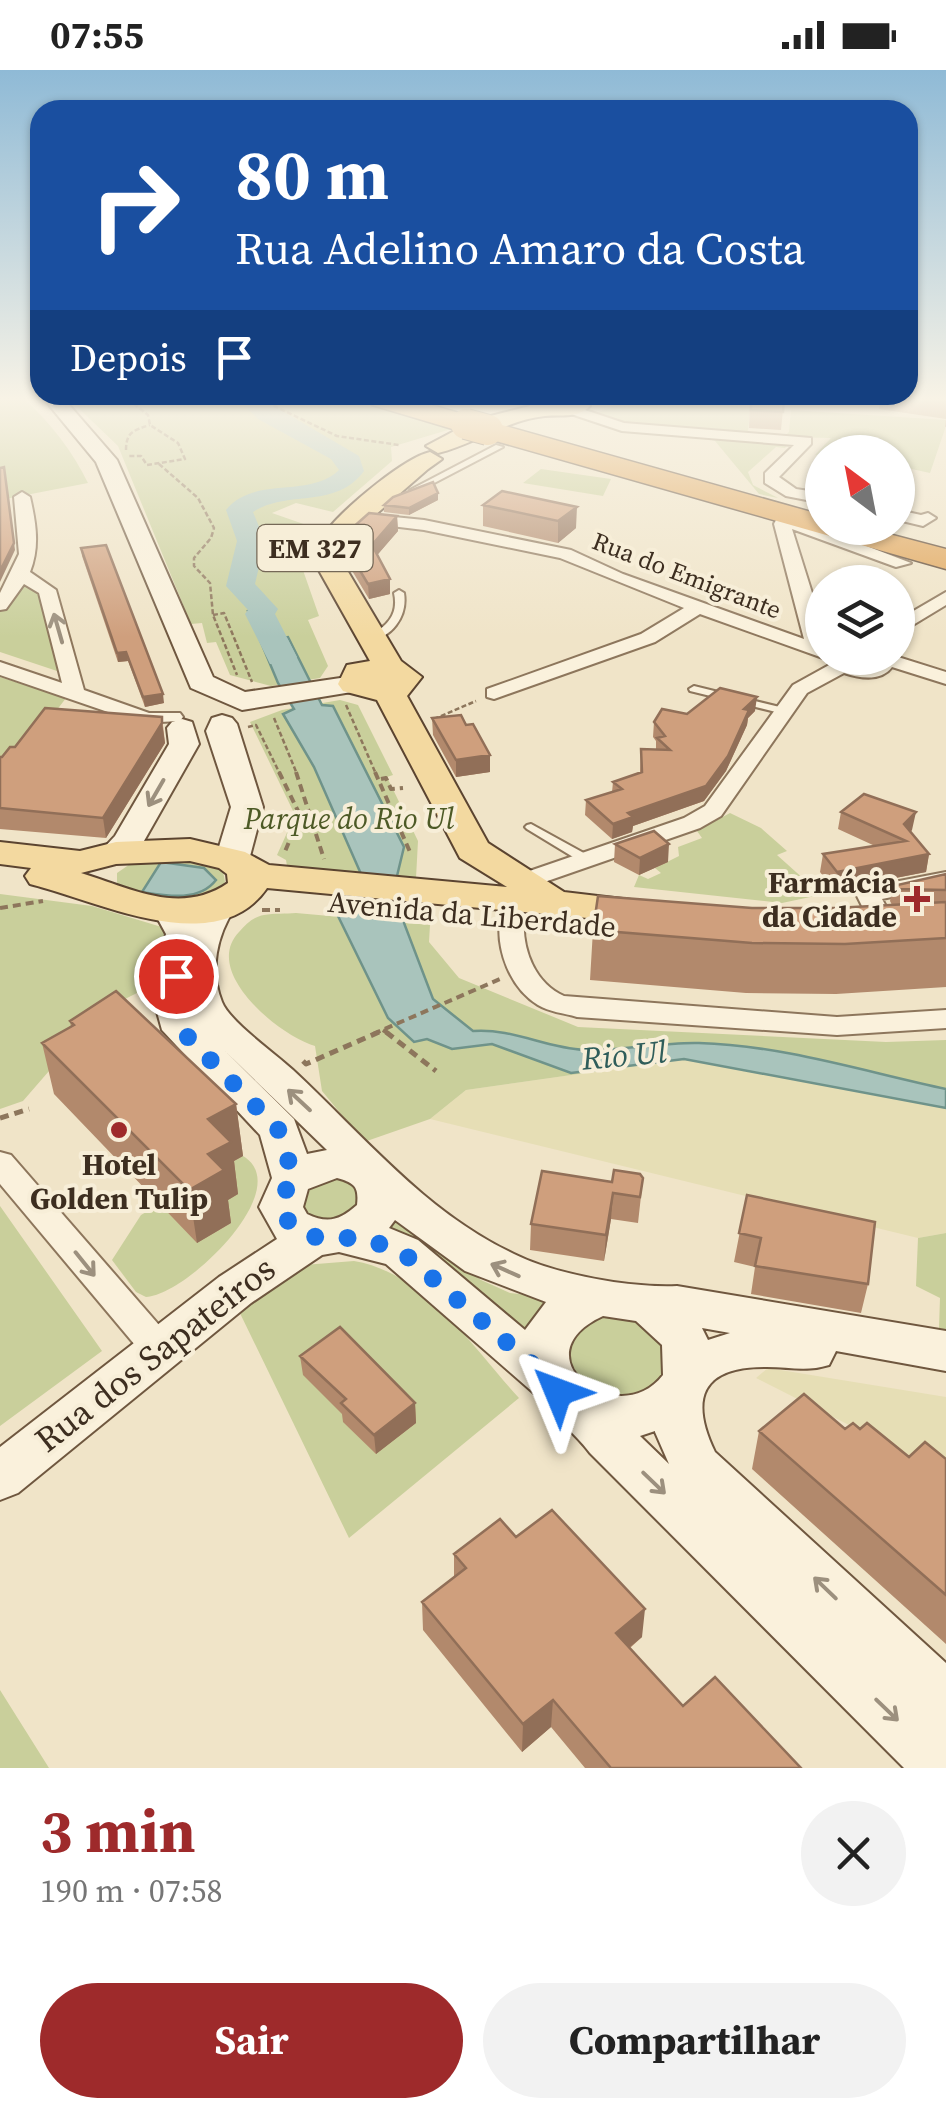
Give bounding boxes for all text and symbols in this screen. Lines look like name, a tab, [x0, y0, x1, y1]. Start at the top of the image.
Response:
text: 07:55	[50, 9, 144, 61]
text: 80 m	[235, 126, 389, 222]
icon: right	[70, 140, 200, 270]
text: Rua Adelino Amaro da Costa	[235, 217, 805, 279]
icon: arrive	[207, 330, 262, 385]
text: Depois	[70, 332, 187, 384]
north arrow	[805, 435, 915, 545]
map controls	[805, 435, 915, 675]
street label: Rua do Emigrante	[588, 523, 786, 627]
road number: EM 327	[258, 525, 372, 571]
button: layers	[805, 565, 915, 675]
one-way arrow	[47, 613, 66, 644]
one-way arrow	[146, 777, 166, 807]
park label: Parque do Rio Ul	[243, 798, 455, 839]
place label: Farmácia da Cidade	[762, 862, 898, 937]
street label: Avenida da Liberdade	[326, 881, 618, 947]
marker: Farmácia da Cidade	[906, 888, 928, 910]
pin	[134, 934, 219, 1019]
icon: arrive	[149, 949, 204, 1004]
water label: Rio Ul	[579, 1029, 668, 1081]
one-way arrow	[288, 1088, 312, 1112]
marker: Hotel Golden Tulip	[108, 1119, 130, 1141]
place label: Hotel Golden Tulip	[30, 1144, 208, 1219]
street label: Rua dos Sapateiros	[25, 1245, 285, 1463]
one-way arrow	[74, 1250, 96, 1276]
one-way arrow	[491, 1259, 521, 1278]
position arrow	[506, 1340, 610, 1444]
one-way arrow	[642, 1471, 666, 1495]
one-way arrow	[813, 1576, 837, 1600]
one-way arrow	[875, 1698, 899, 1722]
text: 3 min	[40, 1790, 196, 1872]
button: close	[801, 1801, 906, 1906]
text: 190 m · 07:58	[40, 1869, 222, 1913]
button: Sair	[40, 1983, 463, 2098]
button: Compartilhar	[483, 1983, 906, 2098]

